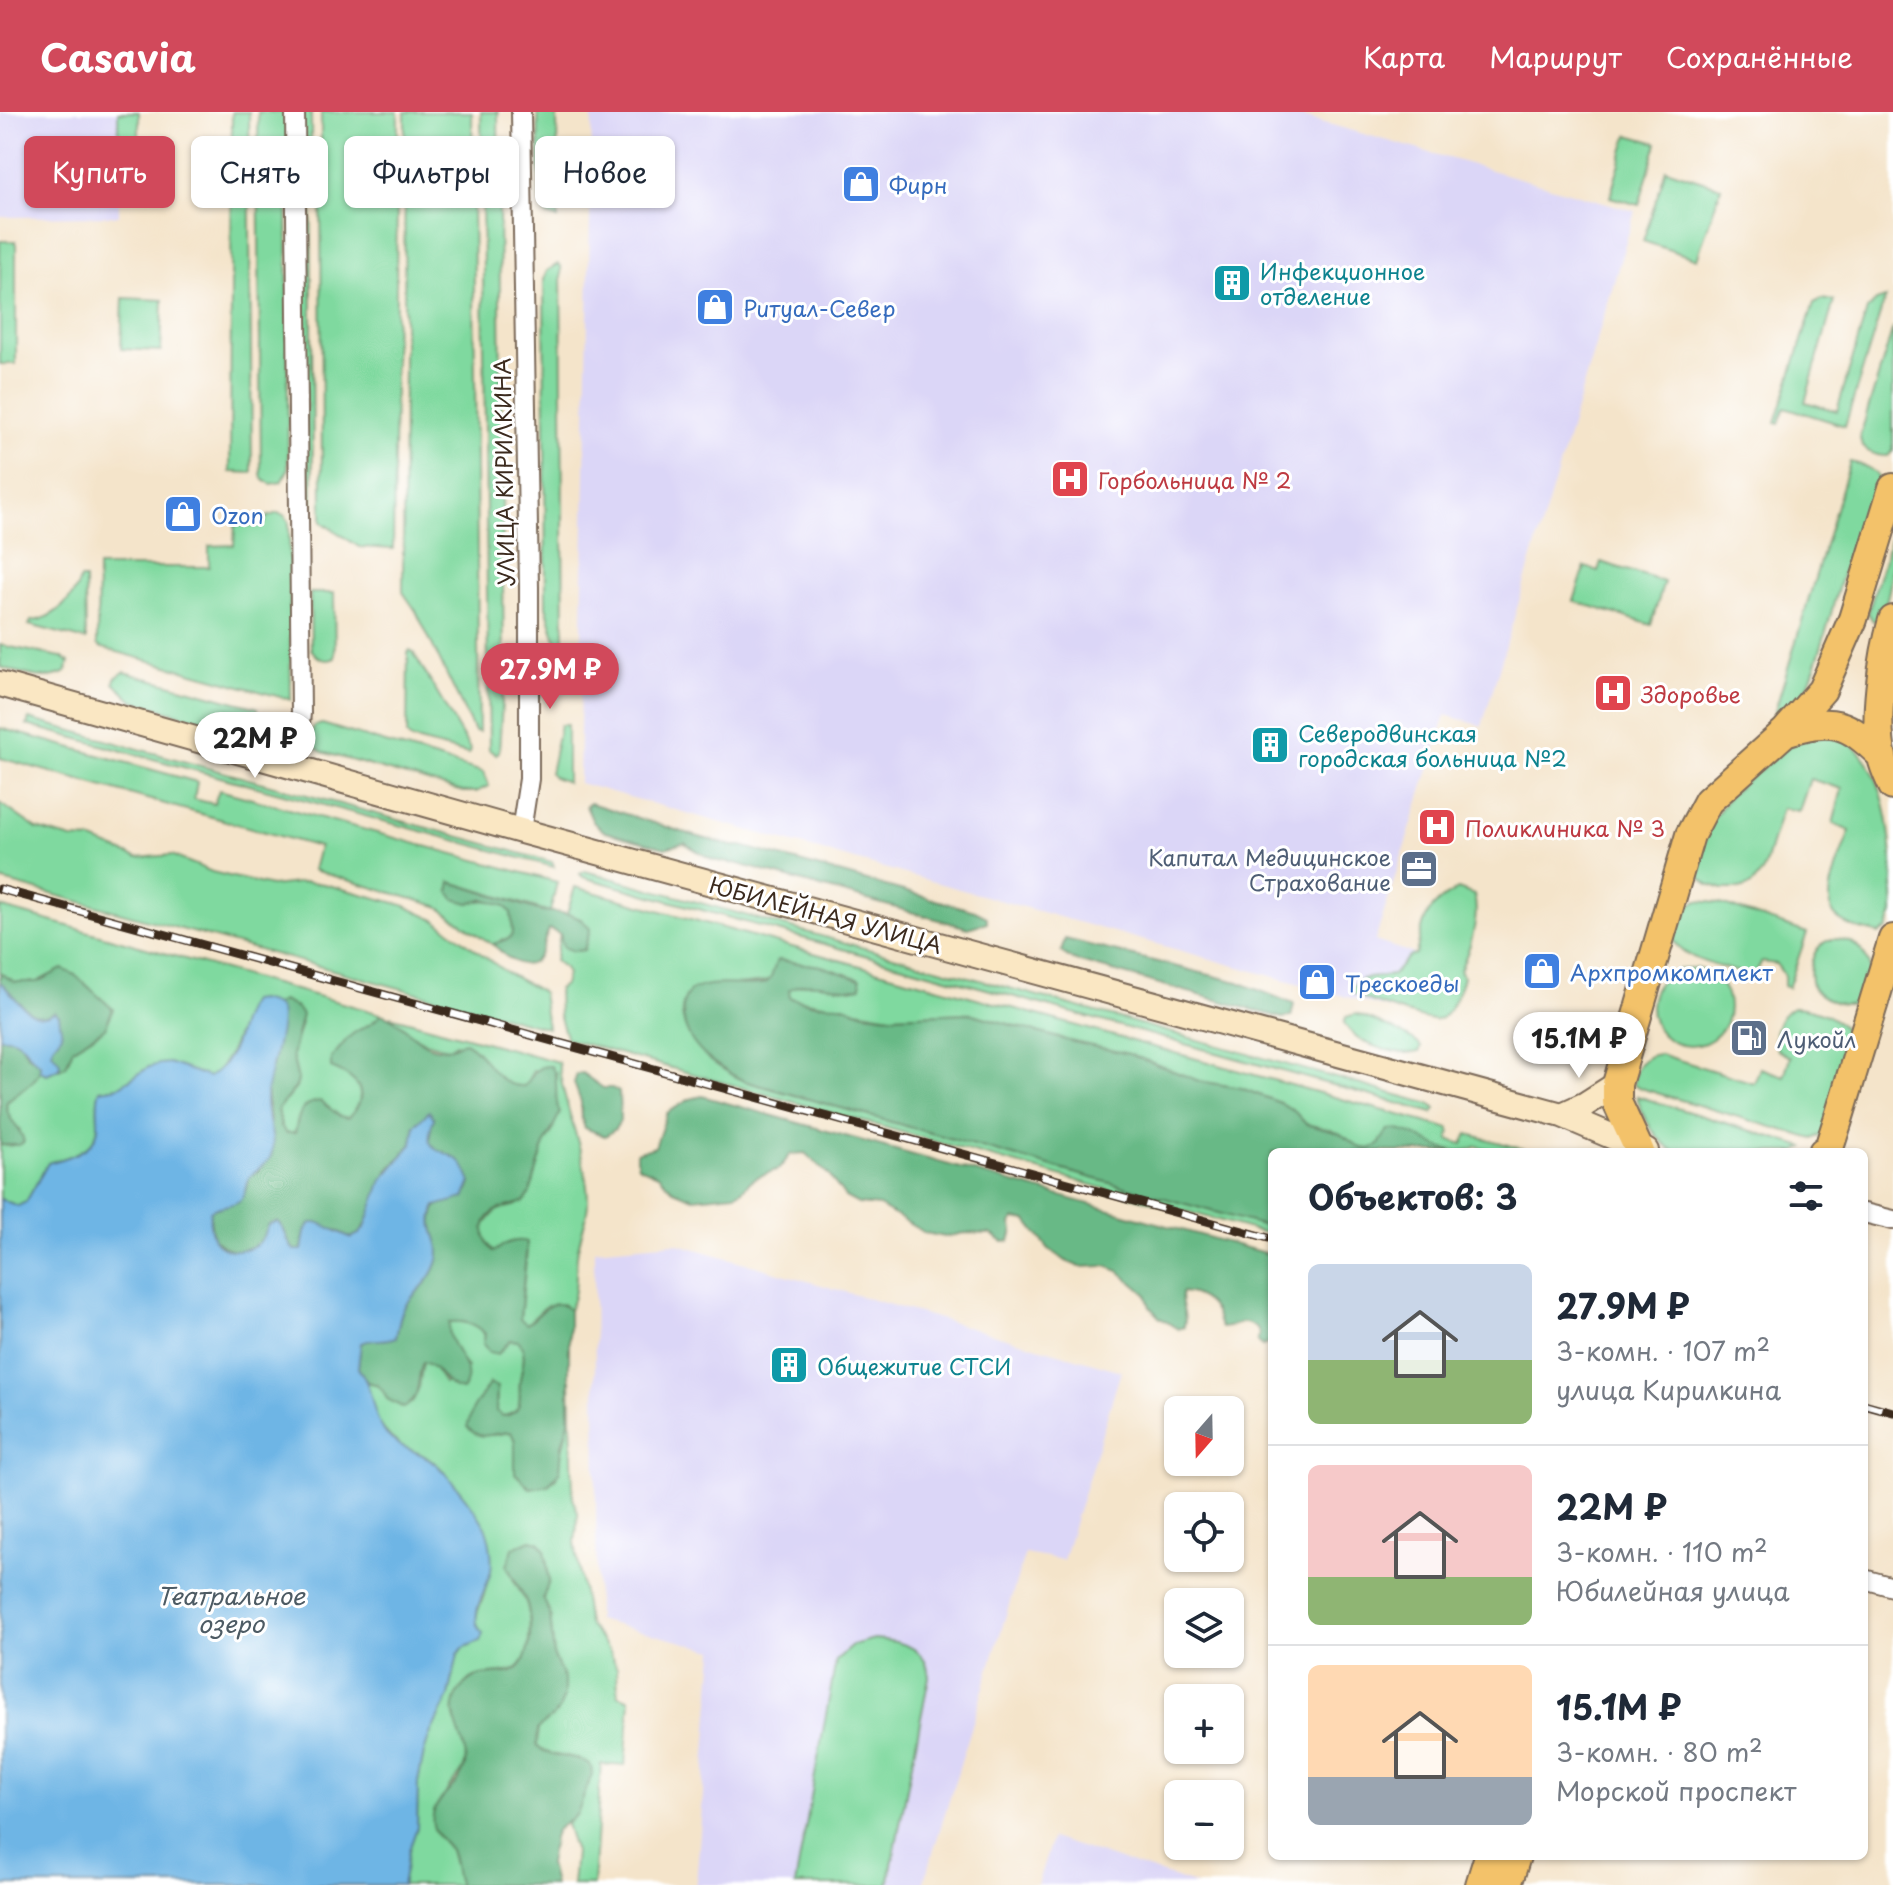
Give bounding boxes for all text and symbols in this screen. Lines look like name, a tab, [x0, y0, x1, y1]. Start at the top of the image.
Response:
text: Casavia	[40, 28, 196, 85]
text: Карта	[1363, 35, 1445, 78]
text: Маршрут	[1489, 35, 1622, 78]
text: Сохранённые	[1666, 35, 1853, 78]
chip: Купить	[24, 136, 175, 208]
chip: Снять	[191, 136, 328, 208]
chip: Фильтры	[344, 136, 519, 208]
chip: Новое	[535, 136, 675, 208]
shop icon: Фирн	[840, 163, 882, 205]
place label: Фирн	[889, 168, 947, 201]
place label: Инфекционное отделение	[1260, 254, 1425, 312]
building icon: Инфекционное отделение	[1211, 262, 1253, 304]
shop icon: Ритуал-Север	[694, 286, 736, 328]
place label: Ритуал-Север	[743, 291, 896, 324]
street label: УЛИЦА КИРИЛКИНА	[485, 357, 521, 586]
hospital icon: Горбольница № 2	[1049, 458, 1091, 500]
place label: Горбольница № 2	[1098, 463, 1291, 496]
shop icon: Ozon	[162, 493, 204, 535]
place label: Ozon	[211, 498, 264, 531]
pin: 27.9M ₽	[476, 643, 624, 711]
text: 27.9M ₽	[499, 649, 601, 688]
hospital icon: Здоровье	[1592, 672, 1634, 714]
place label: Здоровье	[1640, 677, 1741, 710]
pin: 22M ₽	[199, 712, 311, 780]
place label: Северодвинская городская больница №2	[1298, 716, 1567, 774]
text: 22M ₽	[212, 718, 298, 757]
building icon: Северодвинская городская больница №2	[1249, 724, 1291, 766]
hospital icon: Поликлиника № 3	[1416, 806, 1458, 848]
place label: Поликлиника № 3	[1465, 811, 1665, 844]
place label: Капитал Медицинское Страхование	[1148, 840, 1391, 898]
office icon: Капитал Медицинское Страхование	[1398, 848, 1440, 890]
street label: ЮБИЛЕЙНАЯ УЛИЦА	[706, 867, 946, 961]
shop icon: Архпромкомплект	[1521, 950, 1563, 992]
place label: Архпромкомплект	[1570, 955, 1773, 988]
shop icon: Трескоеды	[1296, 961, 1338, 1003]
place label: Трескоеды	[1345, 966, 1459, 999]
pin: 15.1M ₽	[1505, 1012, 1653, 1080]
fuel station icon: Лукойл	[1728, 1017, 1770, 1059]
text: 15.1M ₽	[1531, 1018, 1627, 1057]
place label: Лукойл	[1777, 1022, 1856, 1055]
text: Объектов: 3	[1308, 1170, 1518, 1222]
icon: filters	[1784, 1174, 1828, 1218]
text: 27.9M ₽	[1556, 1279, 1690, 1331]
icon: home	[1372, 1296, 1468, 1392]
text: 3-комн. · 107 m²	[1556, 1331, 1770, 1370]
building icon: Общежитие СТСИ	[768, 1344, 810, 1386]
place label: Общежитие СТСИ	[817, 1349, 1011, 1382]
text: улица Кирилкина	[1556, 1370, 1781, 1409]
north arrow	[1164, 1396, 1244, 1476]
map controls	[1164, 1396, 1244, 1860]
text: 22M ₽	[1556, 1480, 1667, 1532]
button: locate	[1164, 1492, 1244, 1572]
icon: home	[1372, 1497, 1468, 1593]
text: 3-комн. · 110 m²	[1556, 1532, 1768, 1571]
text: Юбилейная улица	[1556, 1571, 1790, 1610]
water label: Театральное озеро	[157, 1577, 306, 1641]
button: layers	[1164, 1588, 1244, 1668]
text: 15.1M ₽	[1556, 1680, 1681, 1732]
button: +	[1164, 1684, 1244, 1764]
icon: home	[1372, 1697, 1468, 1793]
text: 3-комн. · 80 m²	[1556, 1732, 1763, 1771]
text: Морской проспект	[1556, 1771, 1796, 1810]
button: −	[1164, 1780, 1244, 1860]

